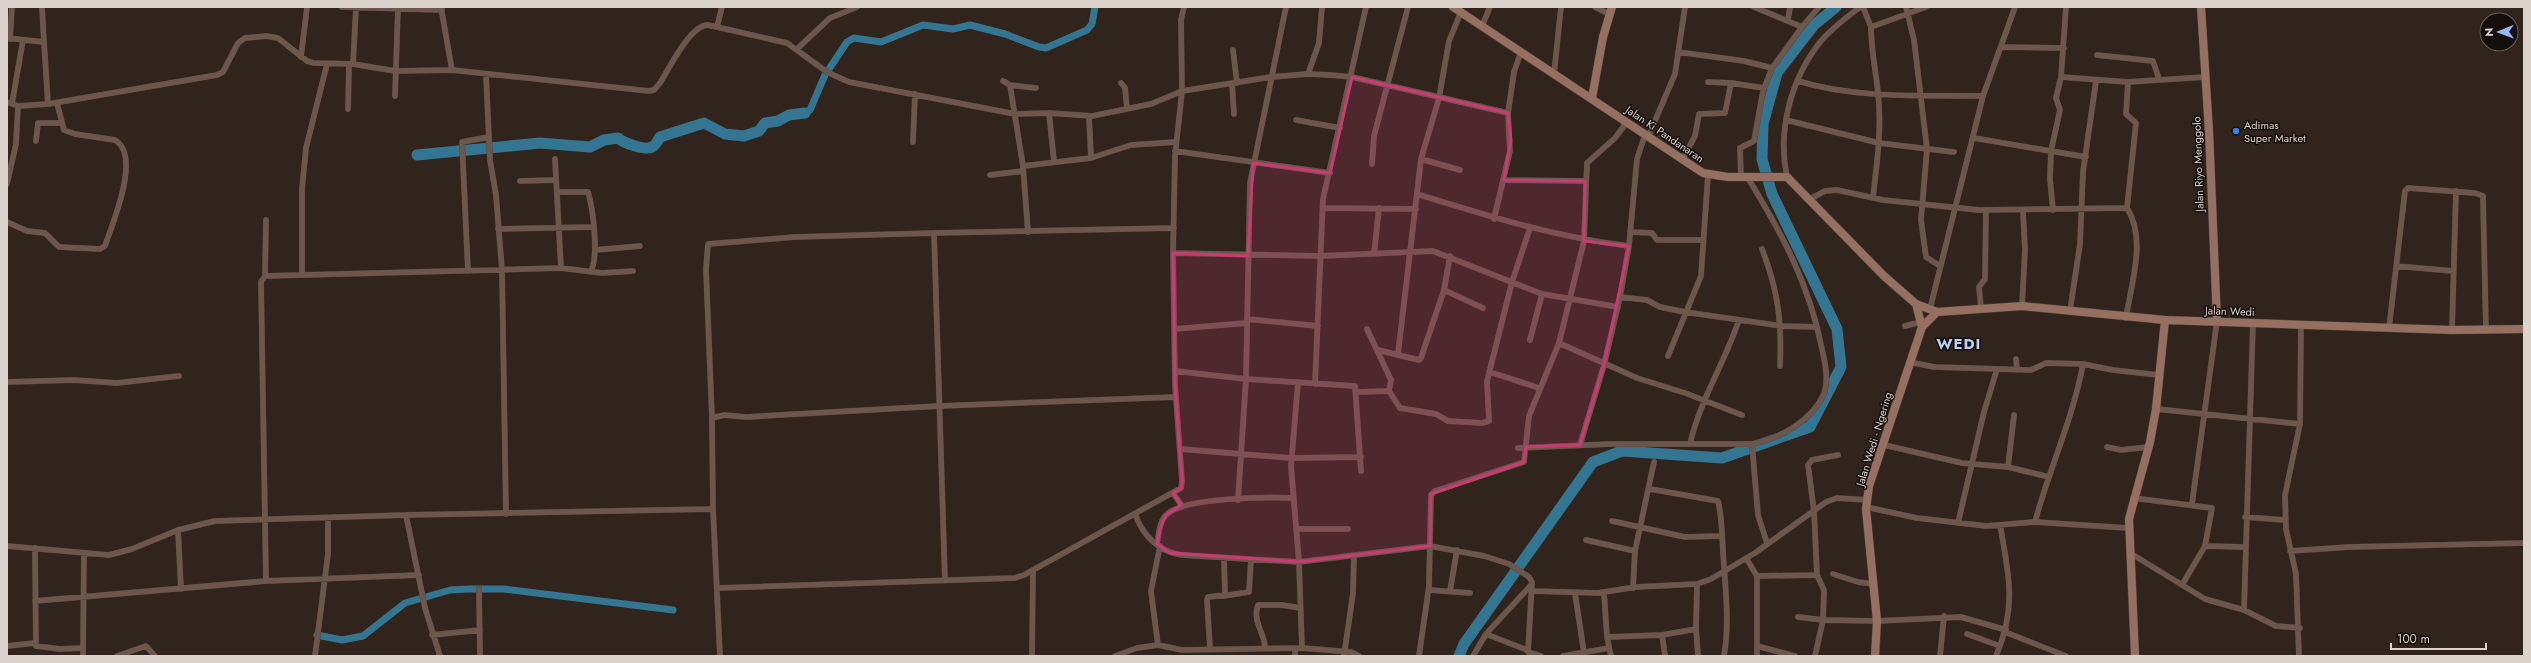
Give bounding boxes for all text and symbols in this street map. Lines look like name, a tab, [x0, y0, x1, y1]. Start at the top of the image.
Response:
north arrow	[2479, 12, 2519, 52]
text: N	[2481, 28, 2497, 37]
street label: Jalan Ki Pandanaran	[1621, 101, 1707, 166]
street label: Jalan Riyo Menggolo	[2188, 116, 2208, 214]
place label: Adimas Super Market	[2244, 117, 2306, 146]
marker: Adimas Super Market	[2231, 126, 2241, 136]
street label: Jalan Wedi	[2203, 302, 2255, 320]
district label: WEDI	[1937, 333, 1981, 355]
street label: Jalan Wedi - Ngering	[1851, 390, 1896, 490]
scale bar	[2391, 625, 2486, 651]
text: 100 m	[2397, 630, 2430, 648]

